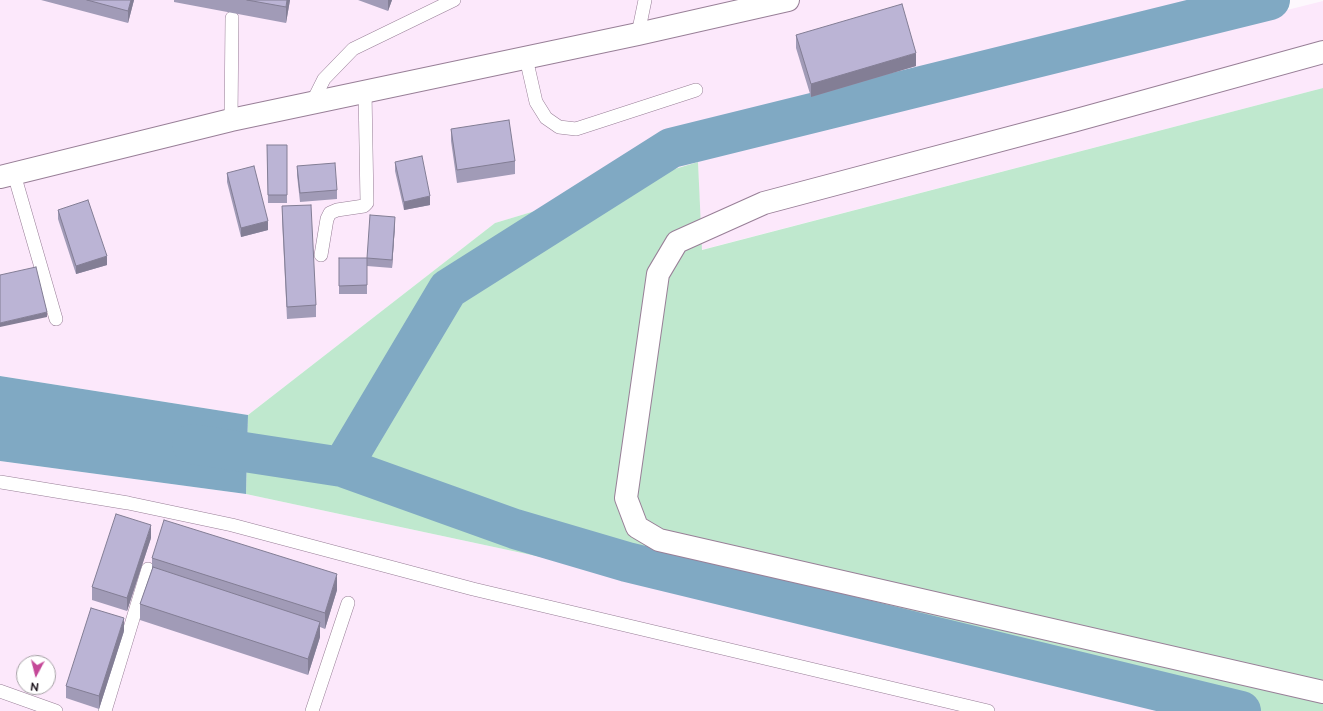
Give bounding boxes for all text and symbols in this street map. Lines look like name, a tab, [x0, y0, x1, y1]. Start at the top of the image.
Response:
north arrow	[16, 655, 56, 695]
text: N	[30, 679, 40, 693]

